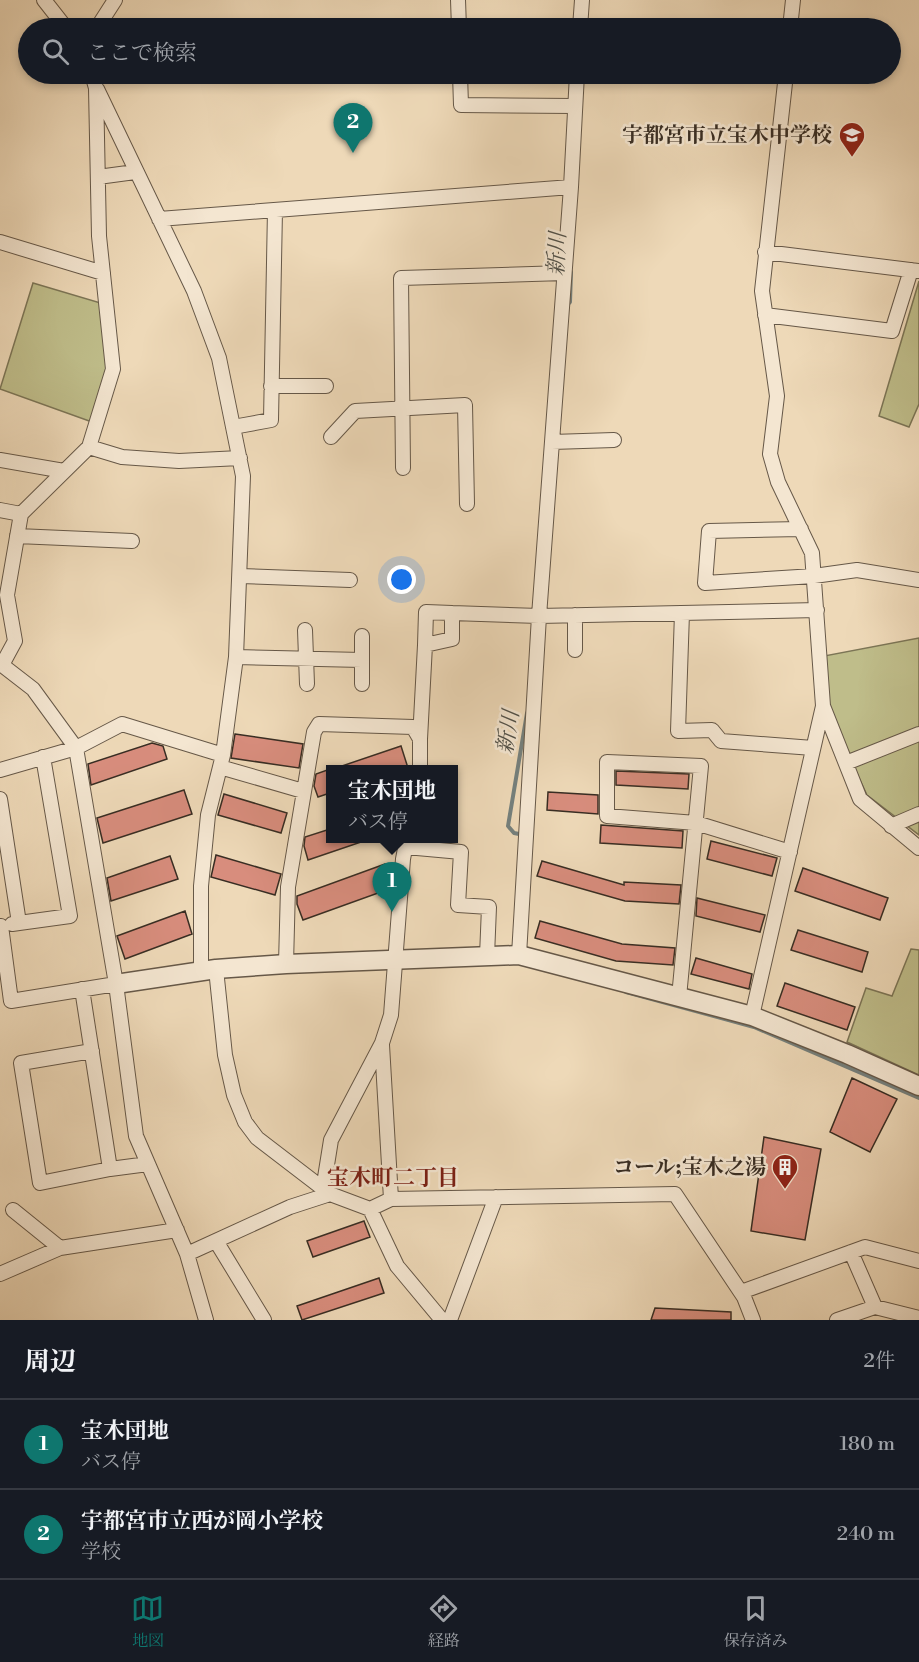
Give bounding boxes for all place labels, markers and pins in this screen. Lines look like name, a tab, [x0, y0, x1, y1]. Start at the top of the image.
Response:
pin: 2	[334, 104, 372, 153]
school or university icon: 宇都宮市立宝木中学校	[837, 120, 867, 158]
place label: 宇都宮市立宝木中学校	[622, 123, 832, 149]
pin: 1	[372, 862, 412, 912]
building icon: コール;宝木之湯	[770, 1152, 800, 1190]
place label: コール;宝木之湯	[613, 1155, 766, 1181]

